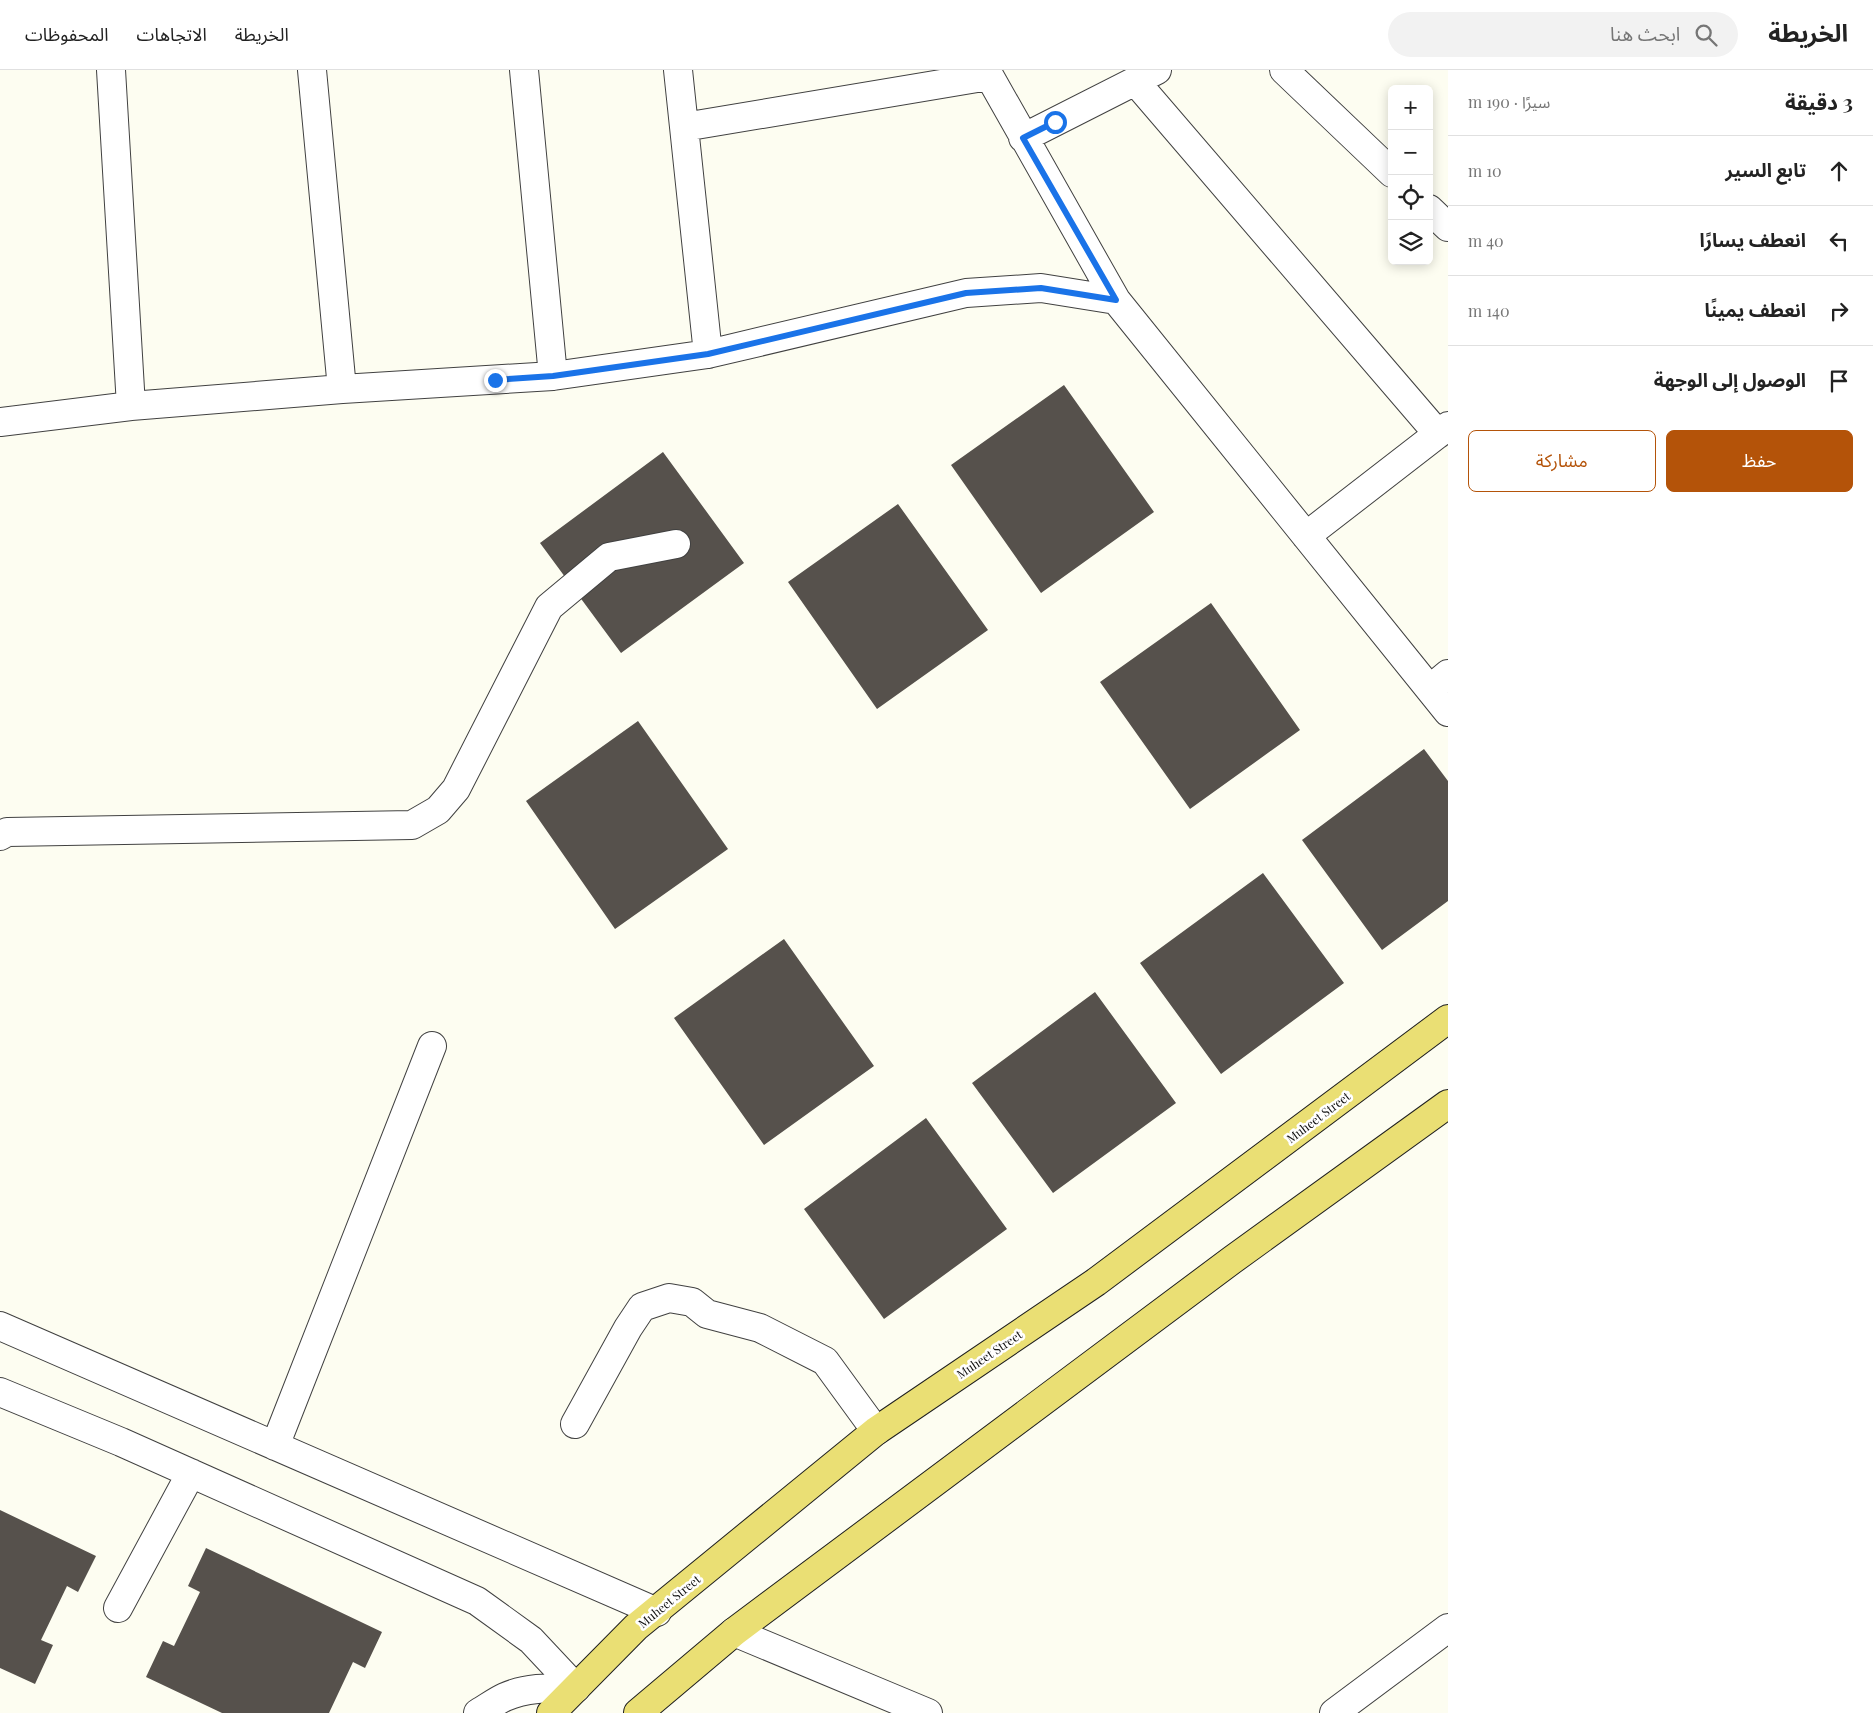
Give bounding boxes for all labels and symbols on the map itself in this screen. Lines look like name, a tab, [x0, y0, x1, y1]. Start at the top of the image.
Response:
route start	[1044, 111, 1067, 134]
route end	[484, 369, 507, 392]
street label: Muheet Street	[1283, 1087, 1354, 1146]
street label: Muheet Street	[953, 1326, 1025, 1382]
street label: Muheet Street	[635, 1570, 704, 1631]

